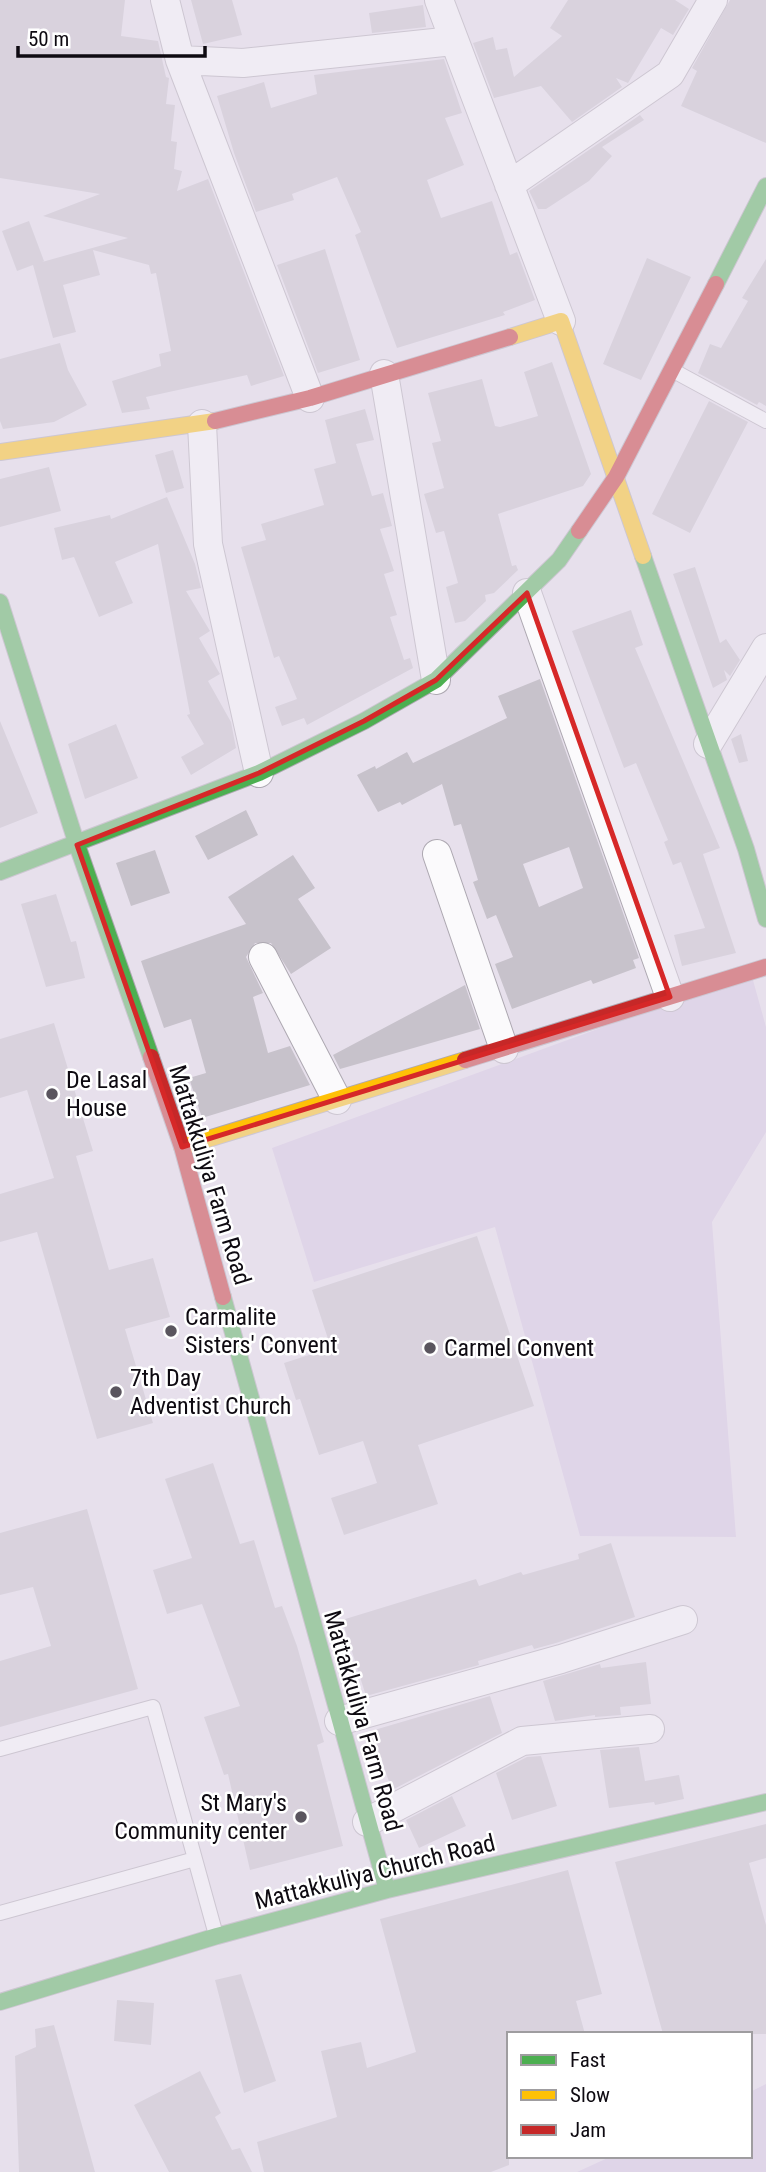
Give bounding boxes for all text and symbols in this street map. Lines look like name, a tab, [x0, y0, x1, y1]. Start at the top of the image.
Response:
scale bar	[18, 14, 205, 58]
text: 50 m	[28, 27, 69, 51]
street label: Mattakkuliya Farm Road	[163, 1062, 257, 1288]
place label: De Lasal House	[66, 1066, 147, 1122]
marker: De Lasal House	[44, 1086, 60, 1102]
place label: Carmalite Sisters' Convent	[185, 1303, 338, 1359]
marker: Carmalite Sisters' Convent	[163, 1323, 179, 1339]
place label: Carmel Convent	[444, 1334, 594, 1362]
marker: Carmel Convent	[422, 1340, 438, 1356]
place label: 7th Day Adventist Church	[130, 1364, 291, 1420]
marker: 7th Day Adventist Church	[108, 1384, 124, 1400]
street label: Mattakkuliya Farm Road	[318, 1607, 408, 1835]
place label: St Mary's Community center	[114, 1789, 287, 1845]
marker: St Mary's Community center	[293, 1809, 309, 1825]
street label: Mattakkuliya Church Road	[252, 1829, 498, 1915]
legend	[507, 2032, 752, 2158]
text: Fast	[570, 2048, 606, 2072]
text: Slow	[570, 2083, 610, 2107]
text: Jam	[570, 2118, 606, 2142]

